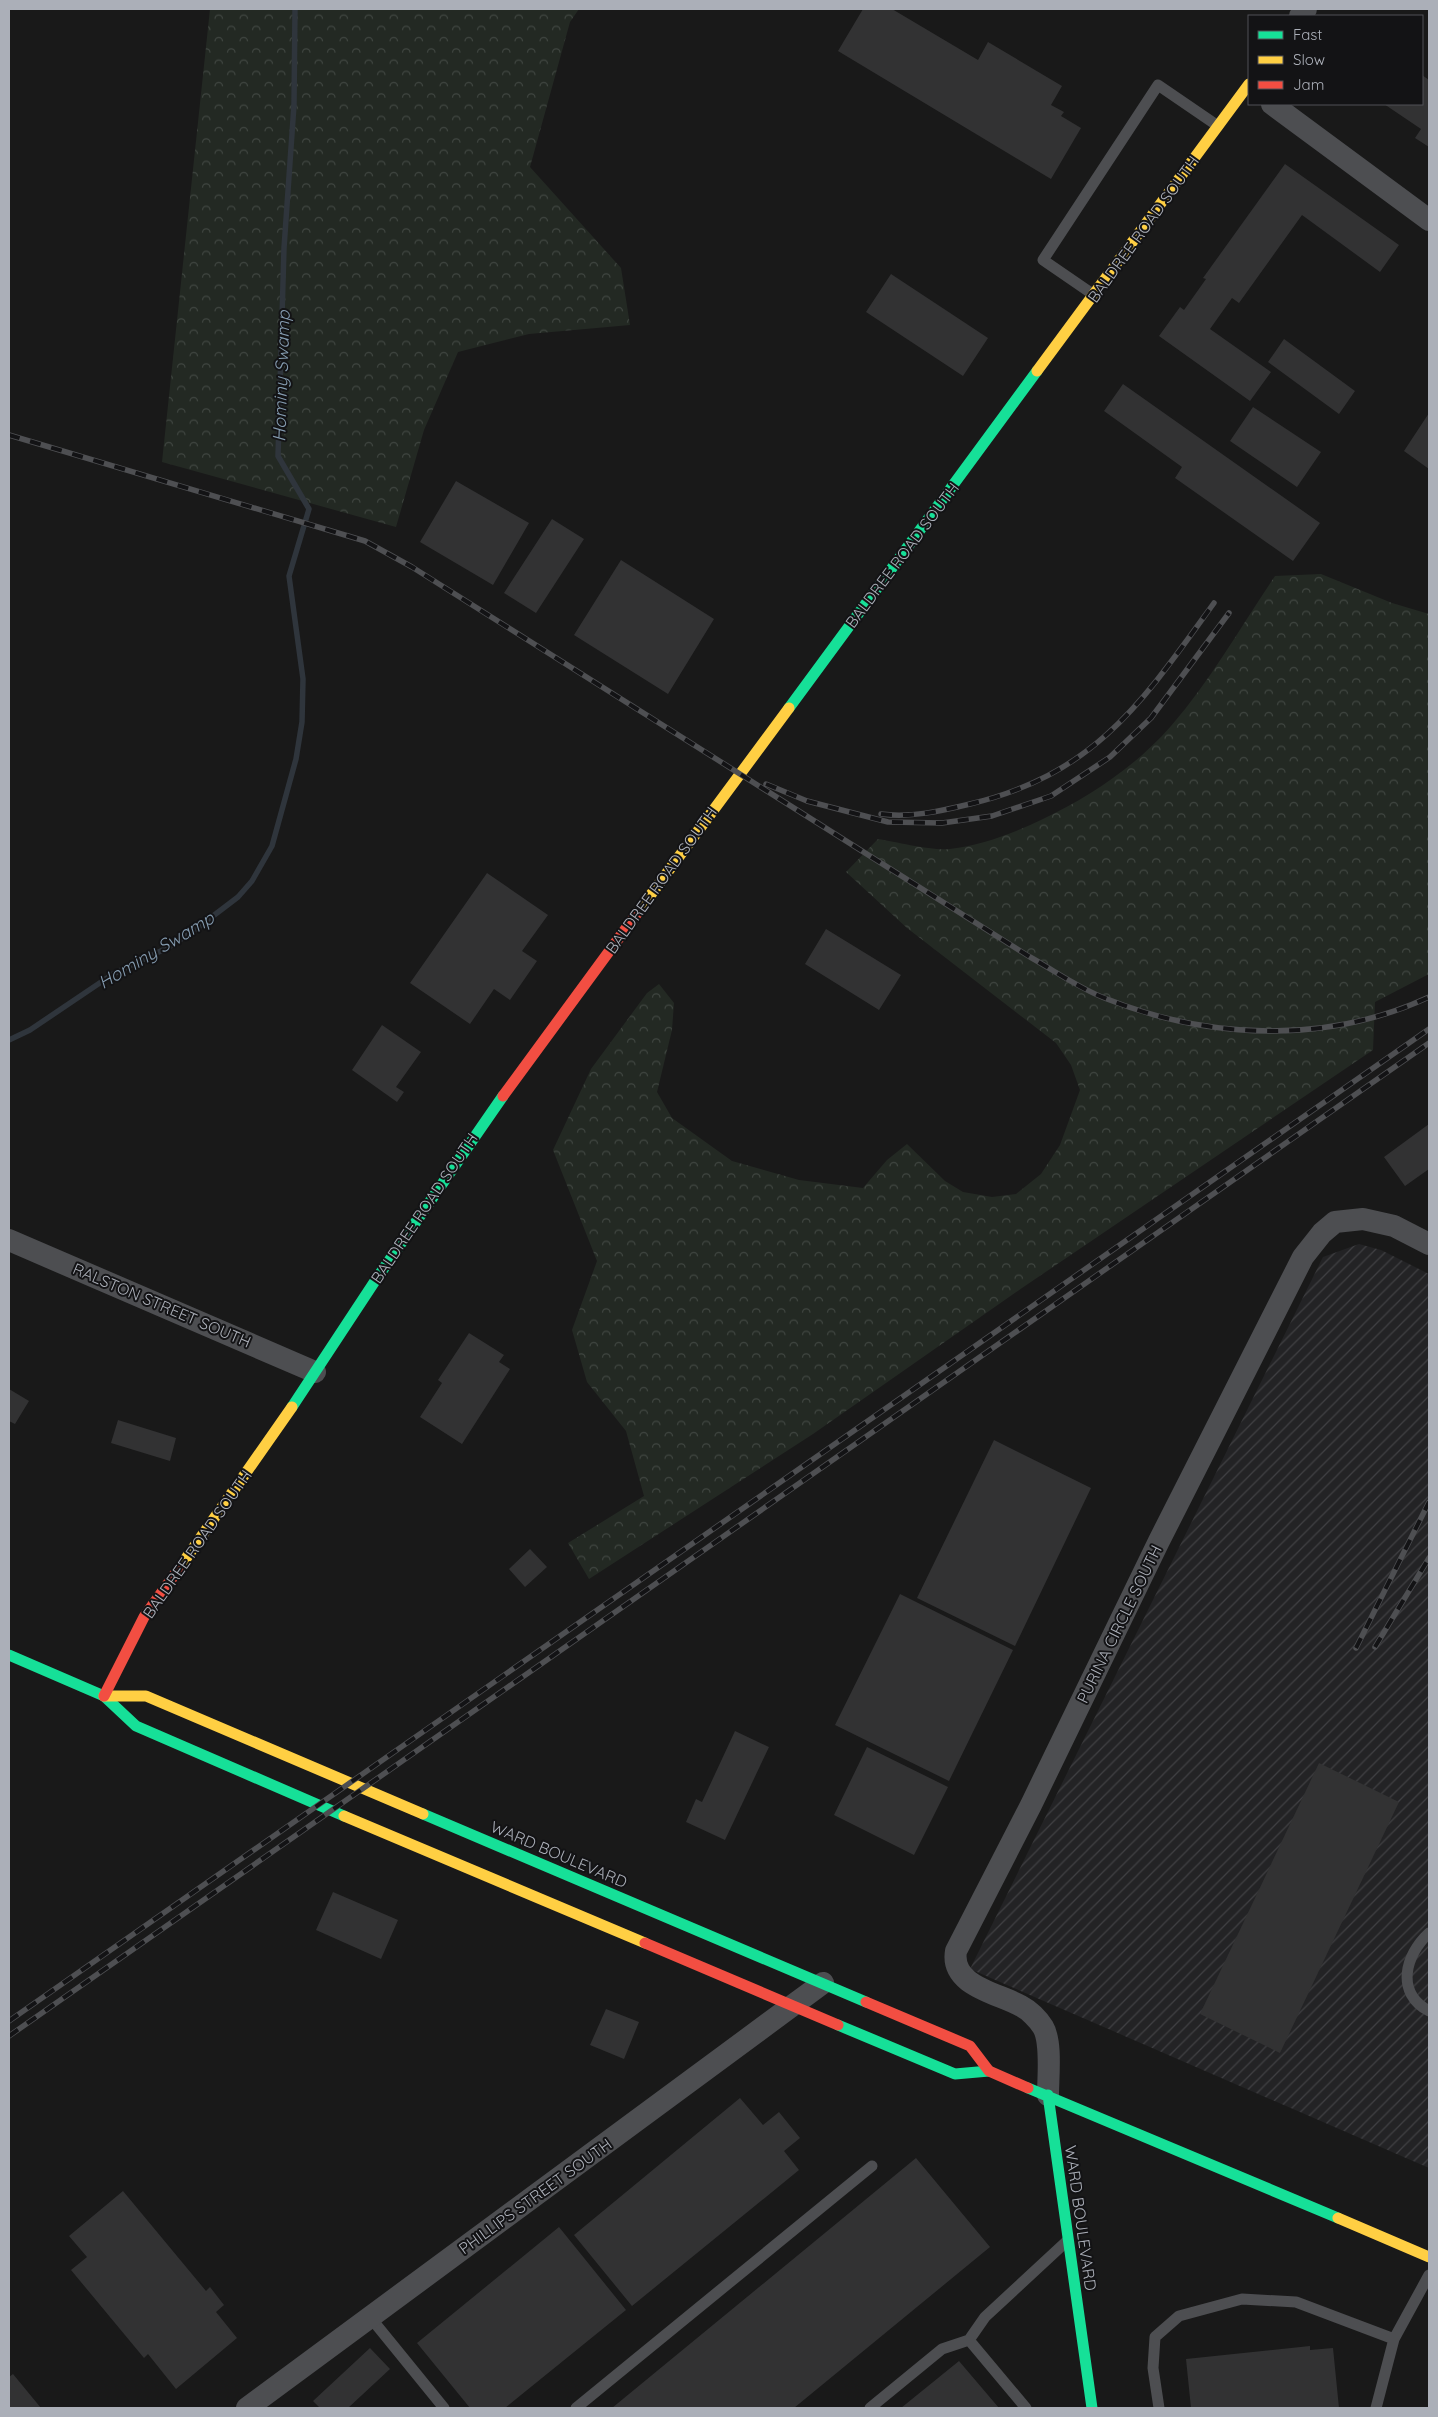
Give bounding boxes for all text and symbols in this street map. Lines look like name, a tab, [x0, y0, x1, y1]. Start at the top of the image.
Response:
legend	[1248, 15, 1423, 105]
text: Fast	[1293, 25, 1322, 44]
text: Slow	[1293, 50, 1325, 69]
text: Jam	[1293, 75, 1324, 94]
street label: BALDREE ROAD SOUTH	[1083, 152, 1203, 306]
water label: Hominy Swamp	[267, 309, 295, 442]
street label: BALDREE ROAD SOUTH	[841, 478, 963, 632]
street label: BALDREE ROAD SOUTH	[601, 803, 721, 957]
water label: Hominy Swamp	[94, 906, 219, 994]
street label: BALDREE ROAD SOUTH	[366, 1129, 482, 1287]
street label: RALSTON STREET SOUTH	[70, 1258, 254, 1352]
street label: BALDREE ROAD SOUTH	[138, 1466, 256, 1622]
street label: PURINA CIRCLE SOUTH	[1072, 1542, 1166, 1706]
street label: WARD BOULEVARD	[488, 1816, 630, 1892]
street label: PHILLIPS STREET SOUTH	[455, 2134, 615, 2258]
street label: WARD BOULEVARD	[1061, 2144, 1101, 2292]

